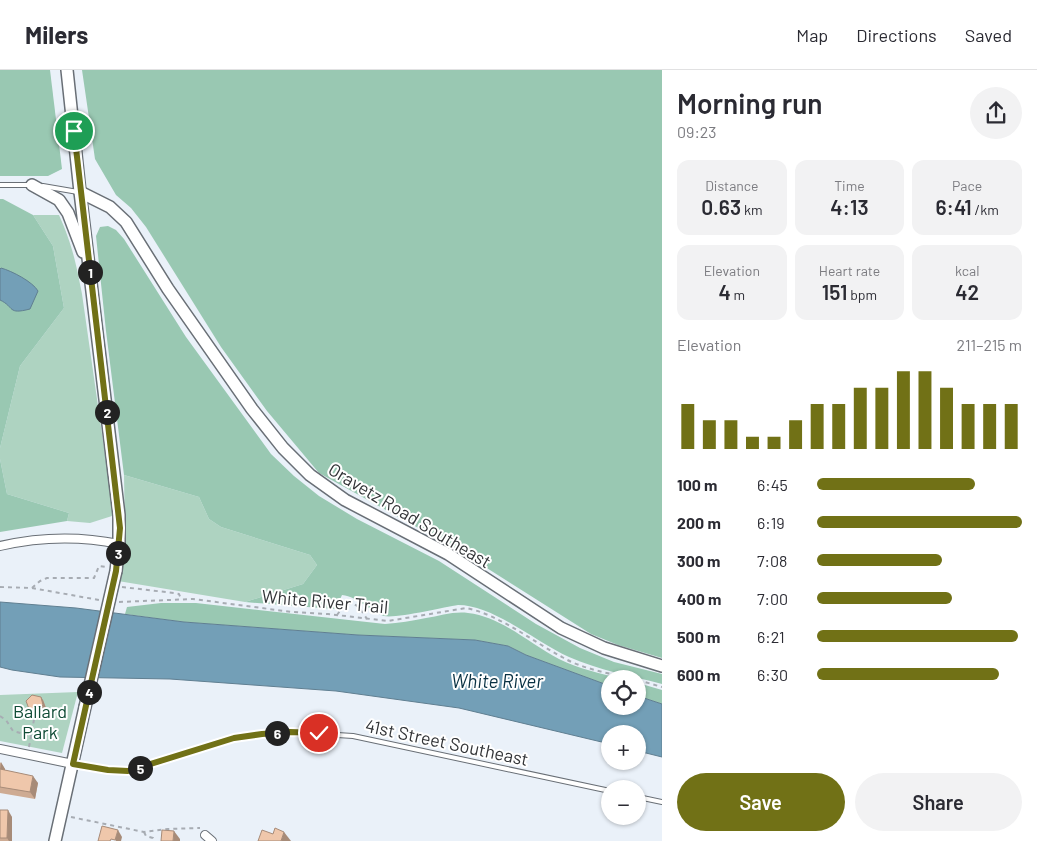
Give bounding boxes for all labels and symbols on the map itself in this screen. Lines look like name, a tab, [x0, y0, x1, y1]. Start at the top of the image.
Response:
pin	[53, 110, 95, 152]
pin: 1	[78, 260, 102, 284]
pin: 2	[94, 400, 120, 424]
street label: Oravetz Road Southeast	[325, 458, 495, 572]
pin: 3	[106, 540, 130, 566]
street label: White River Trail	[261, 585, 389, 617]
water label: White River	[451, 669, 544, 692]
pin: 4	[76, 680, 102, 704]
park label: Ballard Park	[13, 700, 67, 743]
pin	[298, 712, 340, 754]
street label: 41st Street Southeast	[363, 714, 531, 770]
pin: 6	[264, 720, 290, 746]
pin: 5	[128, 756, 152, 780]

